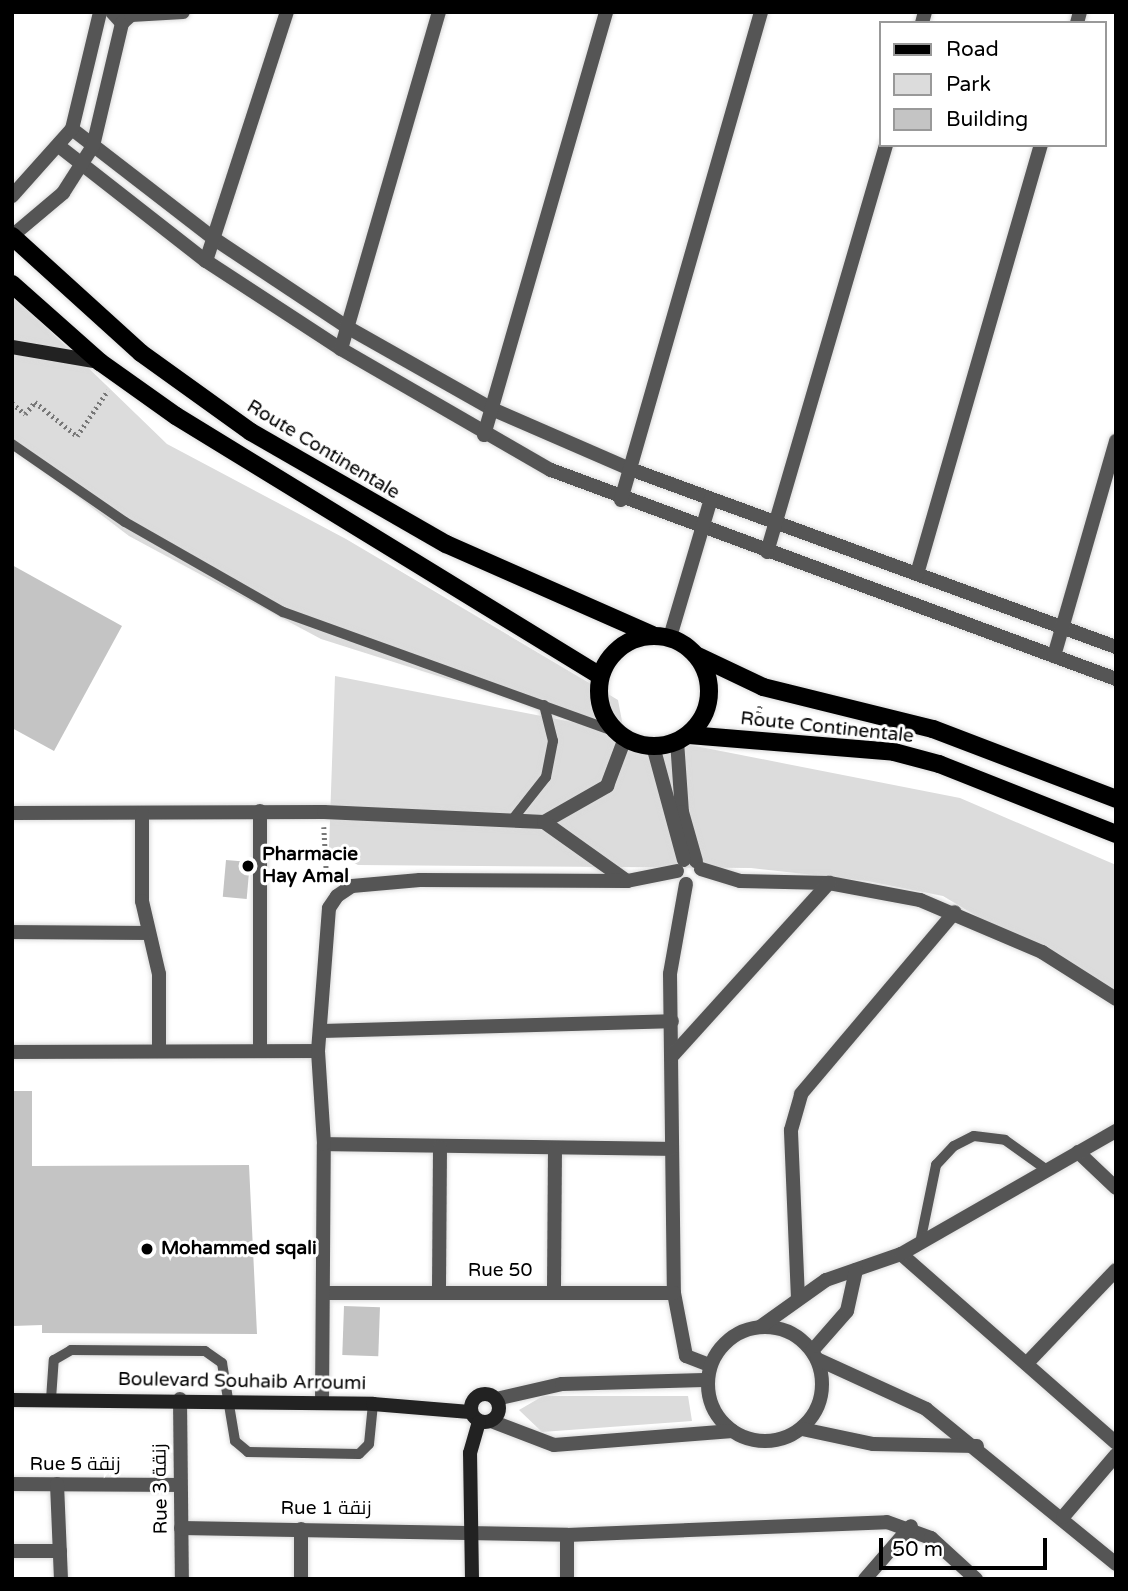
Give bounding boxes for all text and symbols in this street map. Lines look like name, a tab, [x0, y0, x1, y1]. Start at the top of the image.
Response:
legend	[880, 21, 1107, 147]
text: Road	[946, 37, 999, 62]
text: Park	[946, 72, 991, 97]
text: Building	[946, 107, 1028, 132]
street label: Route Continentale	[242, 395, 404, 505]
street label: Route Continentale	[739, 708, 915, 748]
place label: Pharmacie Hay Amal	[262, 844, 358, 888]
marker: Pharmacie Hay Amal	[240, 858, 256, 874]
place label: Mohammed sqali	[161, 1238, 317, 1260]
marker: Mohammed sqali	[139, 1241, 155, 1257]
street label: Rue 50	[468, 1260, 532, 1282]
street label: Boulevard Souhaib Arroumi	[118, 1368, 366, 1396]
street label: Rue 3 زنقة	[149, 1443, 173, 1535]
street label: Rue 5 زنقة	[30, 1454, 120, 1476]
street label: Rue 1 زنقة	[281, 1498, 371, 1520]
scale bar	[883, 1524, 1051, 1568]
text: 50 m	[892, 1537, 943, 1562]

